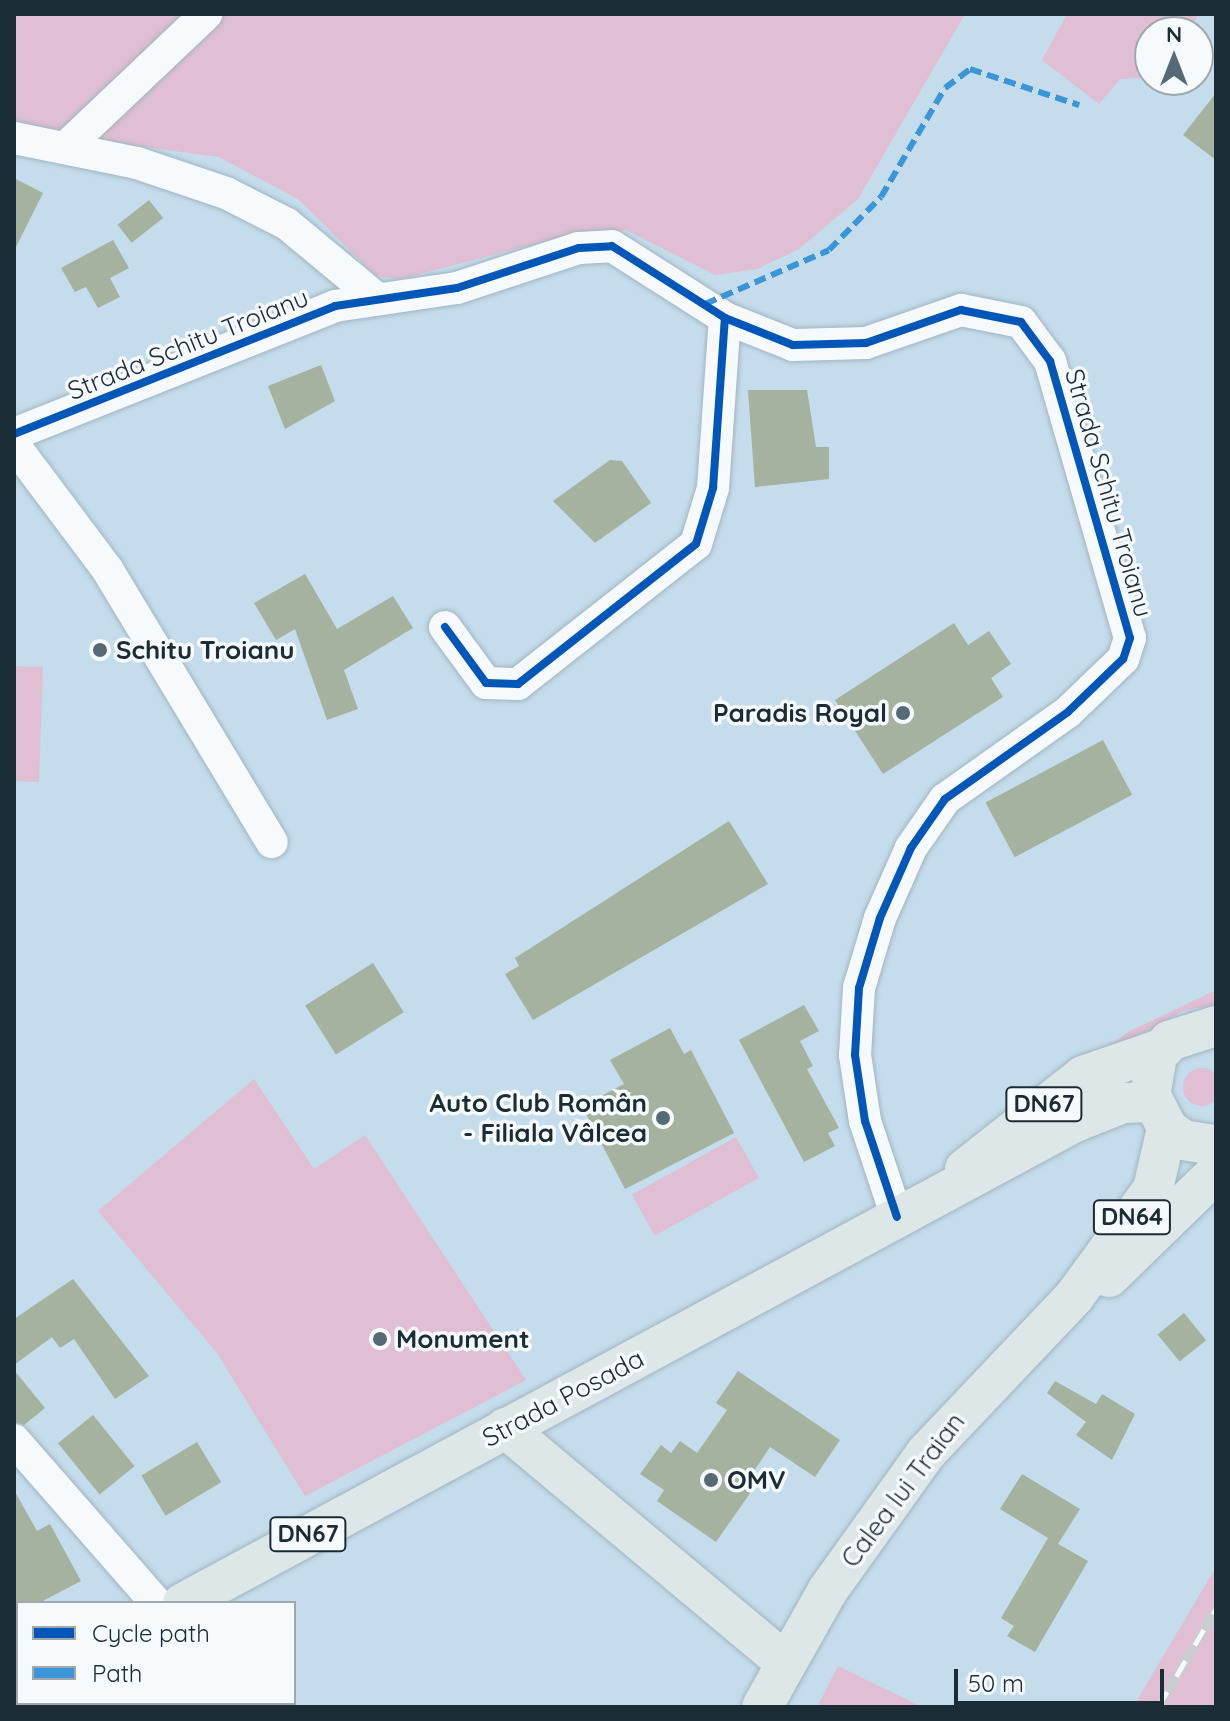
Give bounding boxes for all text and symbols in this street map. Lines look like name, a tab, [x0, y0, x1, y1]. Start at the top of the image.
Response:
north arrow	[1134, 16, 1214, 96]
text: N	[1166, 20, 1182, 48]
street label: Strada Schitu Troianu	[63, 281, 313, 407]
street label: Strada Schitu Troianu	[1059, 365, 1159, 621]
place label: Schitu Troianu	[116, 634, 294, 666]
marker: Schitu Troianu	[91, 641, 109, 659]
place label: Paradis Royal	[713, 697, 887, 729]
marker: Paradis Royal	[894, 704, 912, 722]
road number: DN67	[1004, 1084, 1084, 1124]
place label: Auto Club Român - Filiala Vâlcea	[430, 1087, 647, 1148]
marker: Auto Club Român - Filiala Vâlcea	[654, 1109, 672, 1127]
road number: DN64	[1092, 1197, 1172, 1237]
place label: Monument	[396, 1323, 530, 1355]
marker: Monument	[371, 1330, 389, 1348]
street label: Strada Posada	[477, 1342, 649, 1454]
street label: Calea lui Traian	[835, 1407, 971, 1573]
place label: OMV	[727, 1464, 786, 1496]
marker: OMV	[702, 1471, 720, 1489]
road number: DN67	[268, 1514, 348, 1554]
legend	[16, 1601, 296, 1705]
text: Cycle path	[92, 1618, 210, 1648]
scale bar	[958, 1653, 1168, 1703]
text: Path	[92, 1658, 143, 1688]
text: 50 m	[968, 1668, 1024, 1698]

